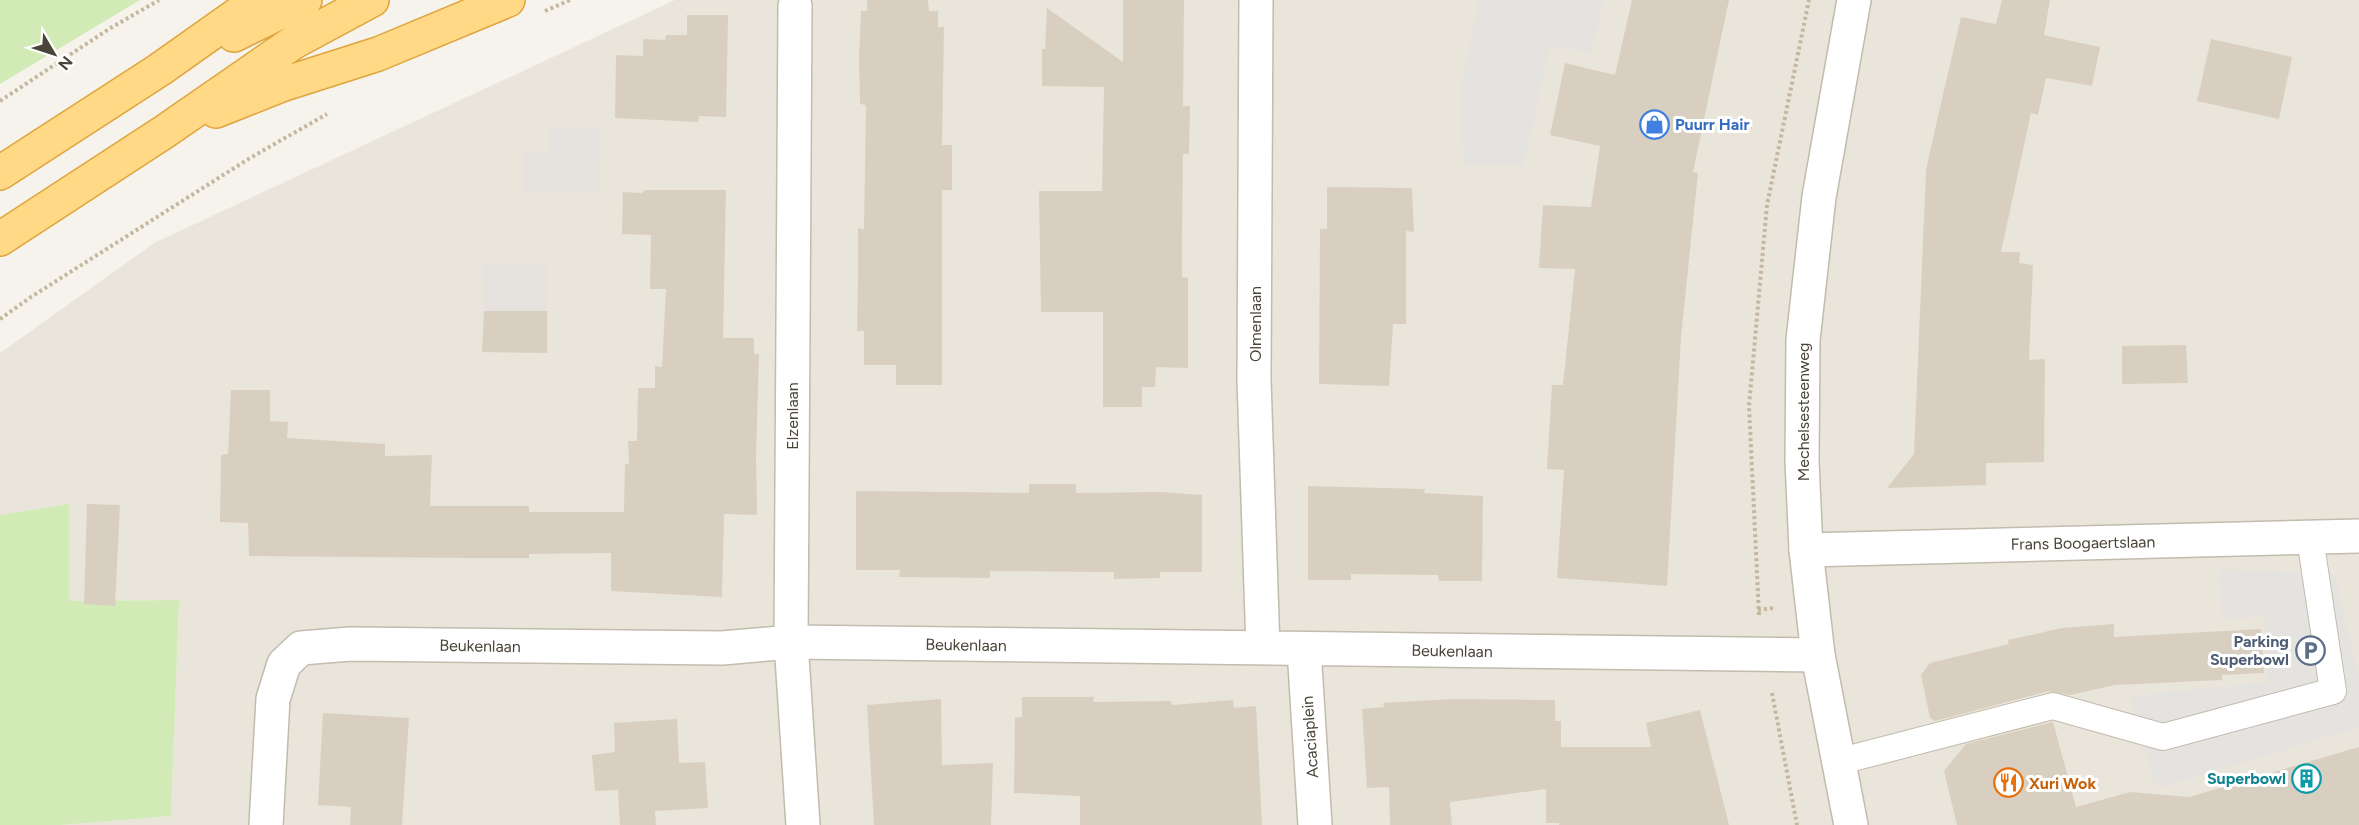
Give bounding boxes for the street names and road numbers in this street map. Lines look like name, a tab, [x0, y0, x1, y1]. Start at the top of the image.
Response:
street label: Olmenlaan	[1246, 286, 1265, 362]
street label: Mechelsesteenweg	[1794, 343, 1813, 481]
street label: Elzenlaan	[783, 382, 802, 450]
street label: Frans Boogaertslaan	[2010, 532, 2156, 554]
street label: Beukenlaan	[925, 635, 1007, 655]
street label: Beukenlaan	[439, 636, 521, 656]
street label: Beukenlaan	[1411, 641, 1493, 661]
street label: Acaciaplein	[1298, 695, 1322, 779]

